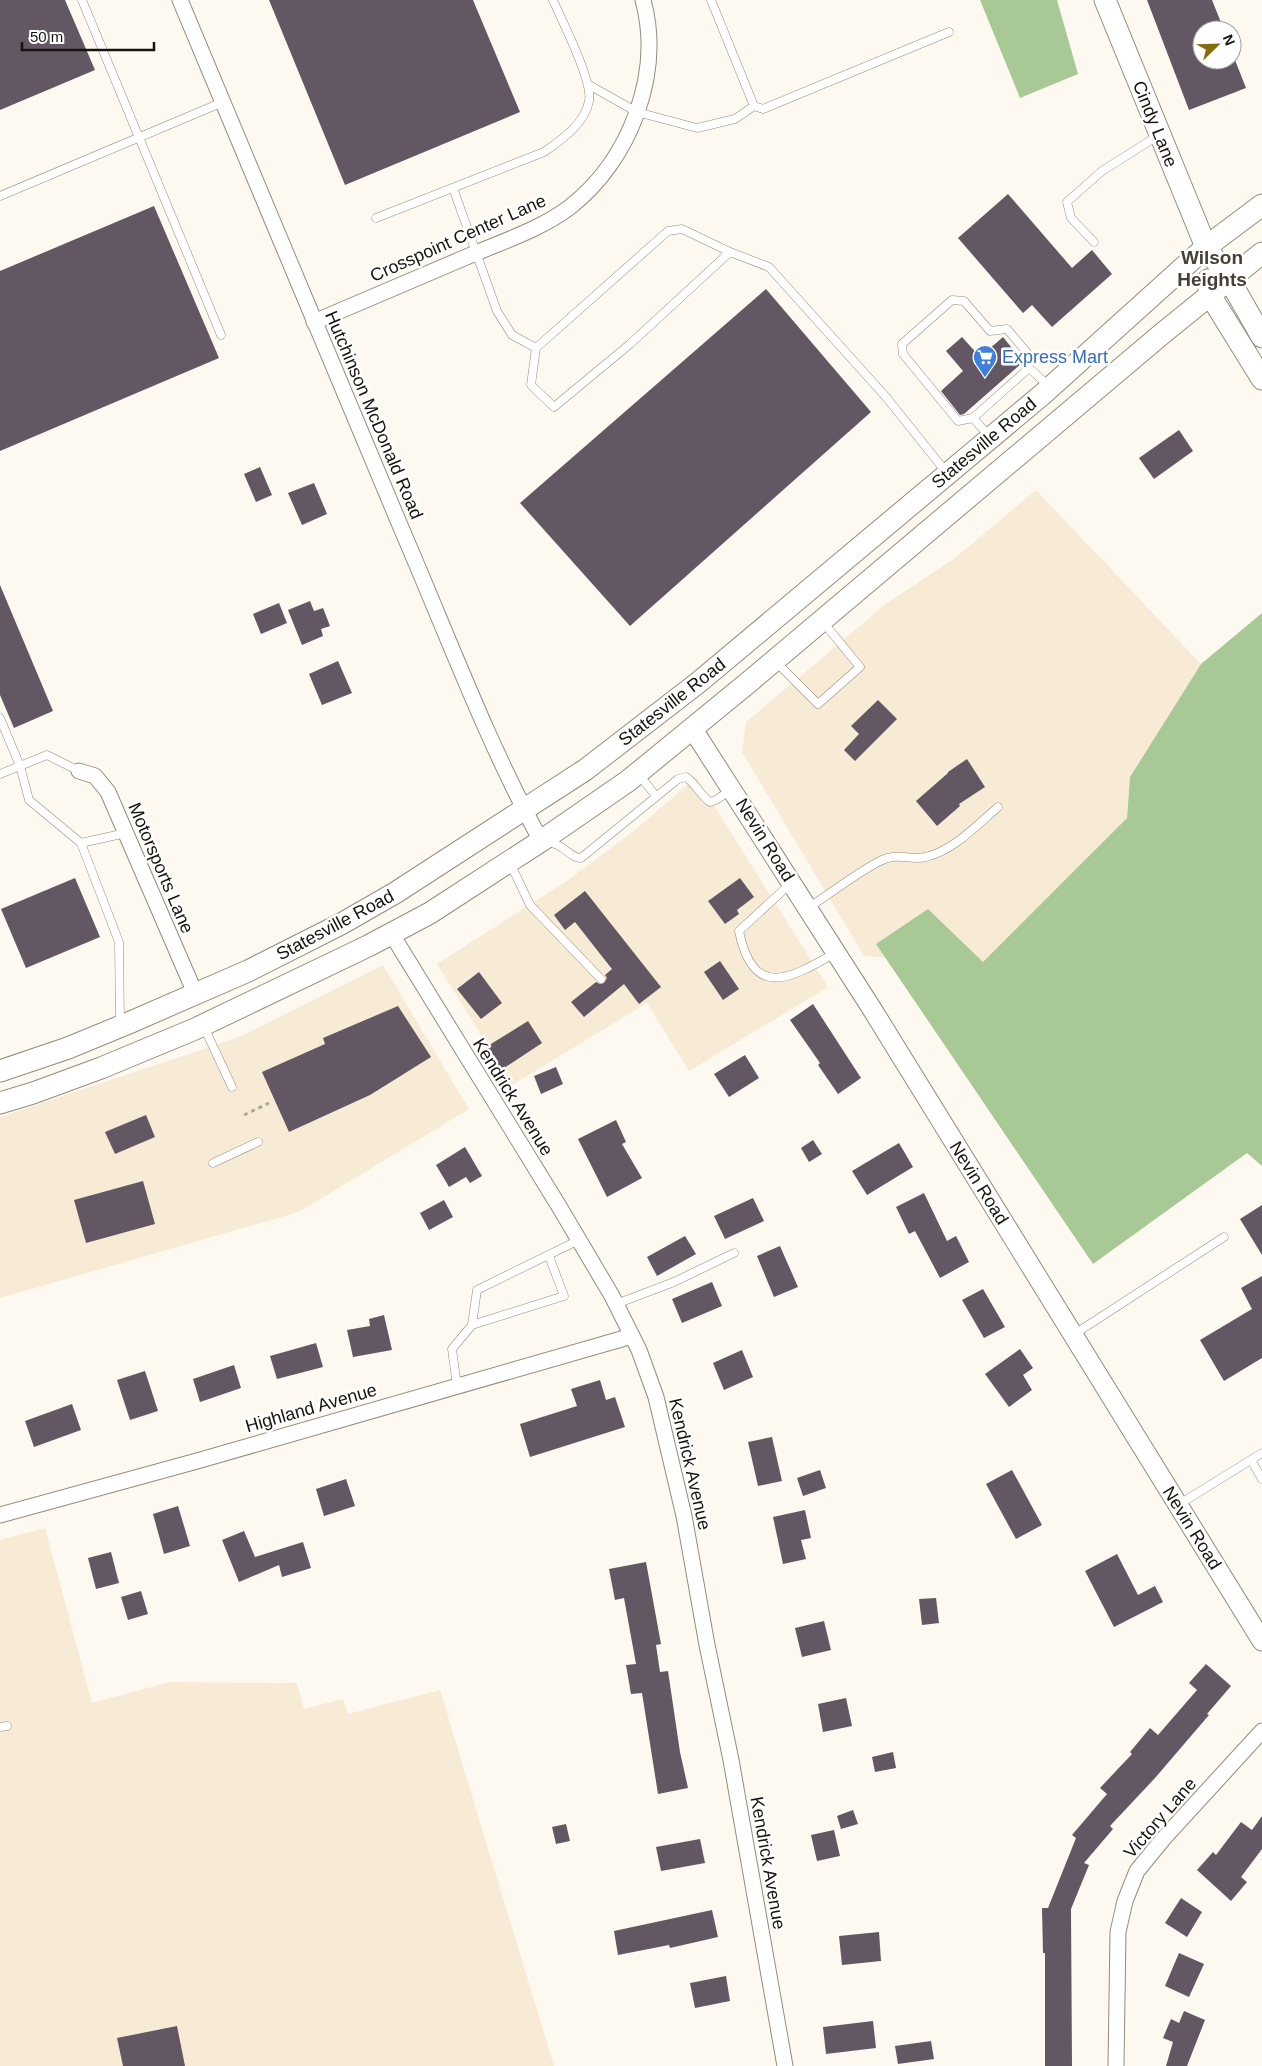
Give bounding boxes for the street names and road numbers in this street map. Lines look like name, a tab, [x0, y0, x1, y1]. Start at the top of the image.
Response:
street label: Cindy Lane	[1129, 78, 1181, 170]
street label: Crosspoint Center Lane	[367, 190, 549, 286]
street label: Hutchinson McDonald Road	[321, 308, 427, 522]
street label: Statesville Road	[928, 394, 1040, 492]
street label: Statesville Road	[615, 654, 729, 750]
street label: Nevin Road	[732, 795, 798, 885]
street label: Motorsports Lane	[124, 800, 198, 936]
street label: Statesville Road	[273, 886, 397, 964]
street label: Kendrick Avenue	[469, 1035, 557, 1159]
street label: Nevin Road	[946, 1138, 1012, 1228]
street label: Highland Avenue	[243, 1380, 379, 1436]
street label: Kendrick Avenue	[665, 1396, 715, 1532]
street label: Nevin Road	[1159, 1483, 1225, 1573]
street label: Victory Lane	[1120, 1774, 1200, 1862]
street label: Kendrick Avenue	[746, 1795, 790, 1931]

